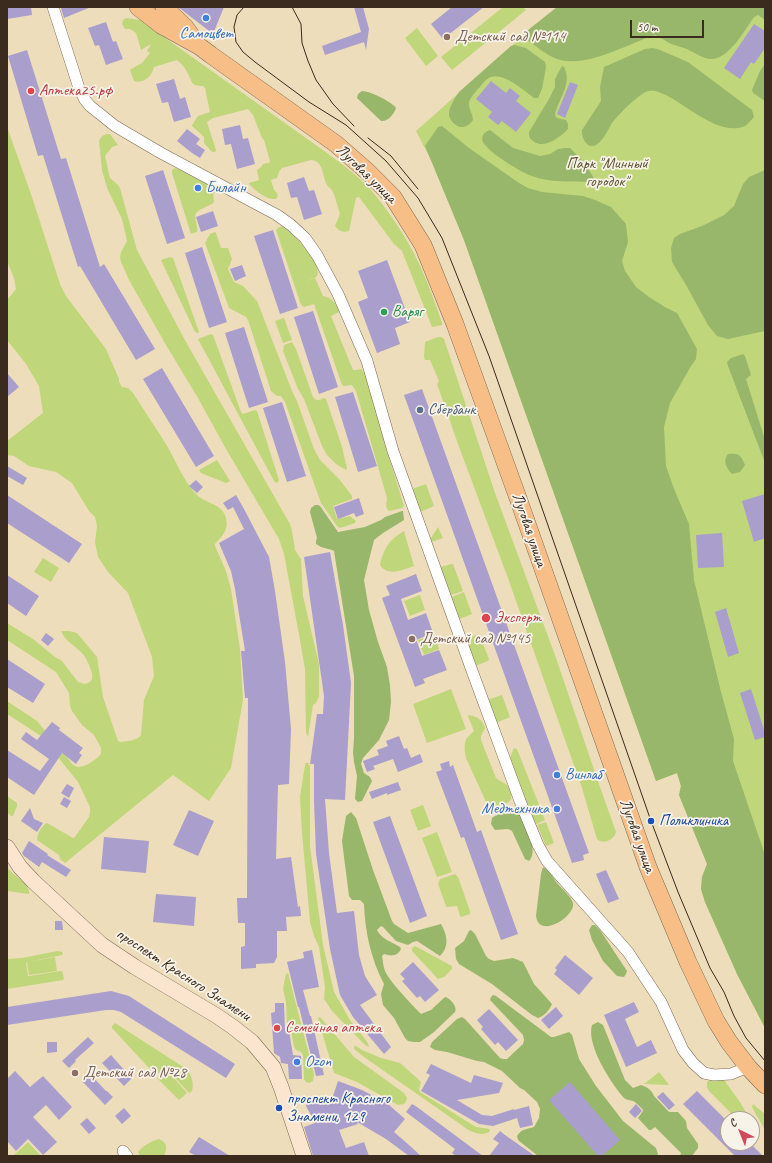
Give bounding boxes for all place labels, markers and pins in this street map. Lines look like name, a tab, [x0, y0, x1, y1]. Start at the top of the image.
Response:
marker: Самоцвет	[201, 13, 211, 23]
place label: Самоцвет	[179, 24, 233, 44]
place label: Детский сад №114	[455, 27, 565, 47]
marker: Детский сад №114	[442, 32, 452, 42]
place label: Аптека25.рф	[39, 81, 112, 101]
marker: Аптека25.рф	[26, 86, 36, 96]
place label: Билайн	[206, 178, 246, 198]
marker: Билайн	[193, 183, 203, 193]
place label: Варяг	[392, 302, 423, 322]
marker: Варяг	[379, 307, 389, 317]
place label: Сбербанк	[428, 400, 475, 420]
marker: Сбербанк	[415, 405, 425, 415]
place label: Эксперт	[495, 608, 541, 628]
marker: Эксперт	[480, 612, 492, 624]
place label: Детский сад №145	[420, 629, 530, 649]
marker: Детский сад №145	[407, 634, 417, 644]
place label: Винлаб	[565, 765, 602, 785]
marker: Винлаб	[552, 770, 562, 780]
place label: Медтехника	[481, 799, 549, 819]
marker: Медтехника	[552, 804, 562, 814]
place label: Поликлиника	[659, 811, 728, 831]
marker: Поликлиника	[646, 816, 656, 826]
place label: Семейная аптека	[285, 1018, 381, 1038]
marker: Семейная аптека	[272, 1023, 282, 1033]
place label: Ozon	[305, 1052, 331, 1072]
marker: Ozon	[292, 1057, 302, 1067]
place label: Детский сад №28	[83, 1063, 186, 1083]
marker: Детский сад №28	[70, 1068, 80, 1078]
place label: проспект Красного Знамени, 129	[287, 1089, 390, 1127]
marker: проспект Красного Знамени, 129	[274, 1103, 284, 1113]

